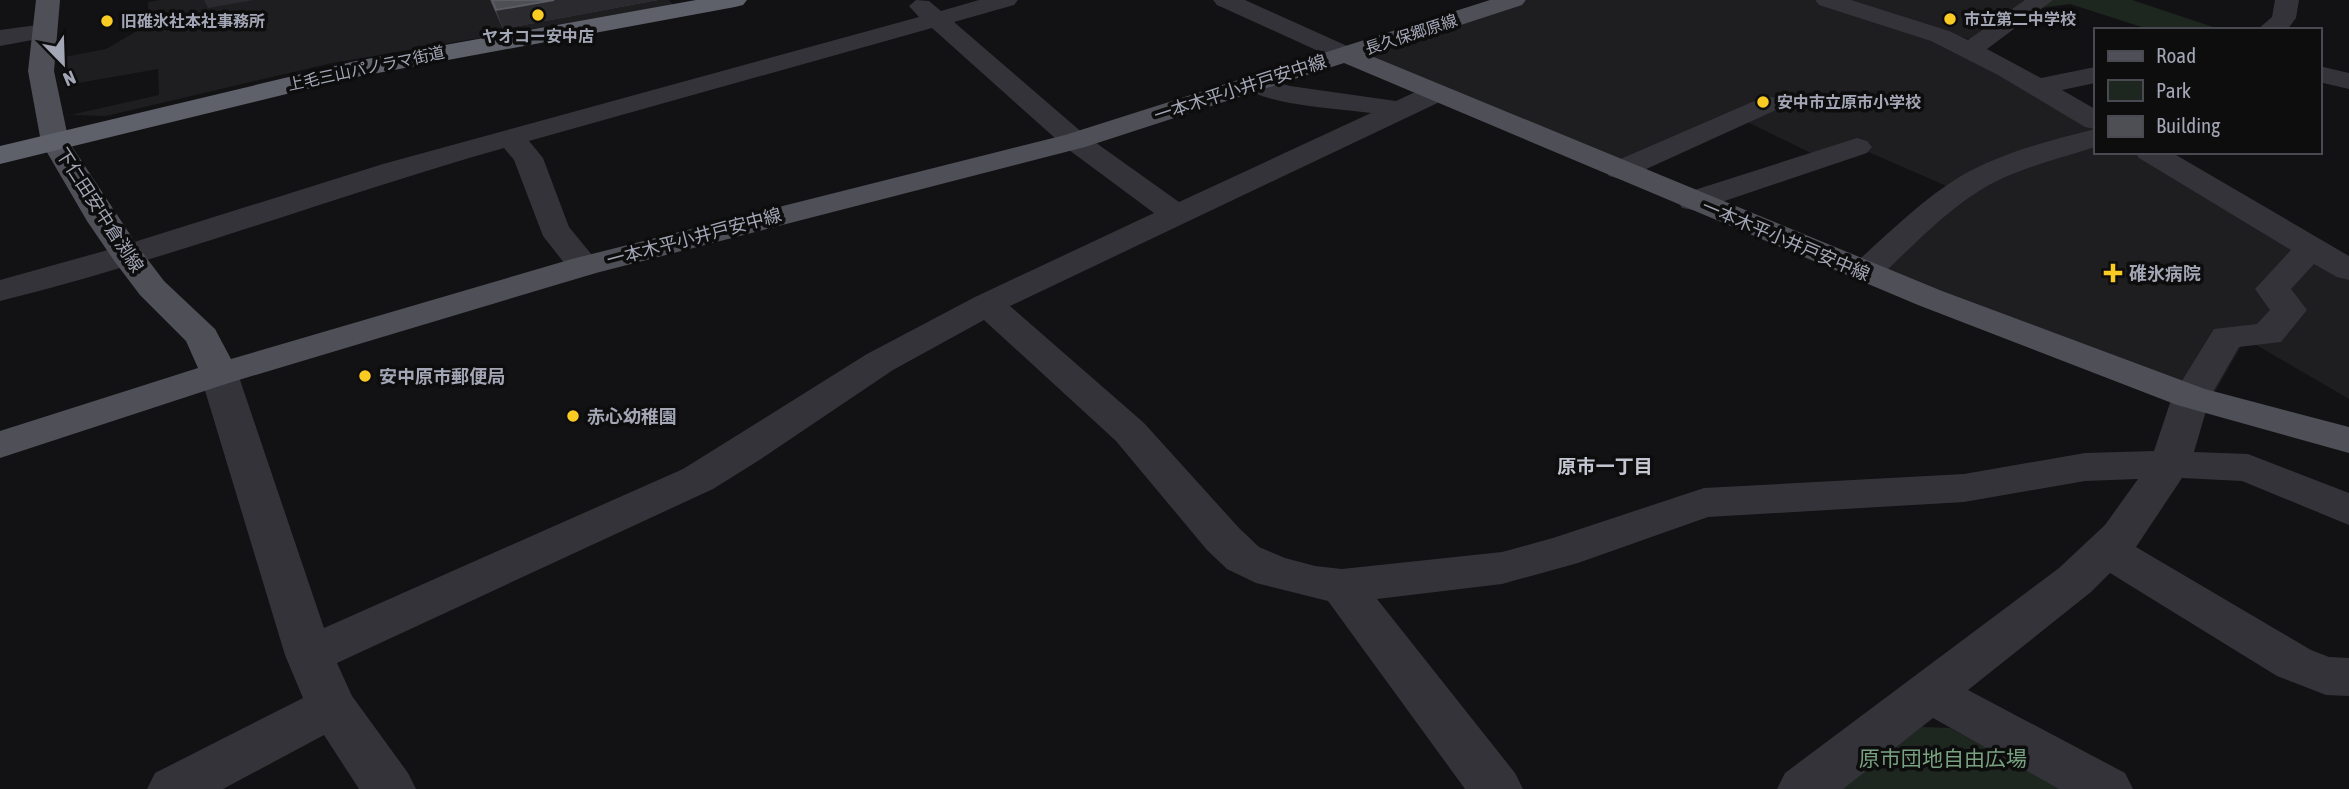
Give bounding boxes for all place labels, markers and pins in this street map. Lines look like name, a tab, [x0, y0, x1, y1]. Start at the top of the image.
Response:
marker: ヤオコー安中店	[530, 7, 546, 23]
place label: 市立第二中学校	[1964, 10, 2076, 28]
marker: 市立第二中学校	[1942, 11, 1958, 27]
place label: 旧碓氷社本社事務所	[121, 12, 265, 30]
marker: 旧碓氷社本社事務所	[99, 13, 115, 29]
place label: ヤオコー安中店	[482, 27, 594, 45]
place label: 安中市立原市小学校	[1777, 93, 1921, 111]
marker: 安中市立原市小学校	[1755, 94, 1771, 110]
marker: 碓氷病院	[2103, 263, 2123, 283]
place label: 碓氷病院	[2129, 263, 2201, 284]
place label: 安中原市郵便局	[379, 366, 505, 387]
marker: 安中原市郵便局	[357, 368, 373, 384]
place label: 赤心幼稚園	[587, 406, 677, 427]
marker: 赤心幼稚園	[565, 408, 581, 424]

